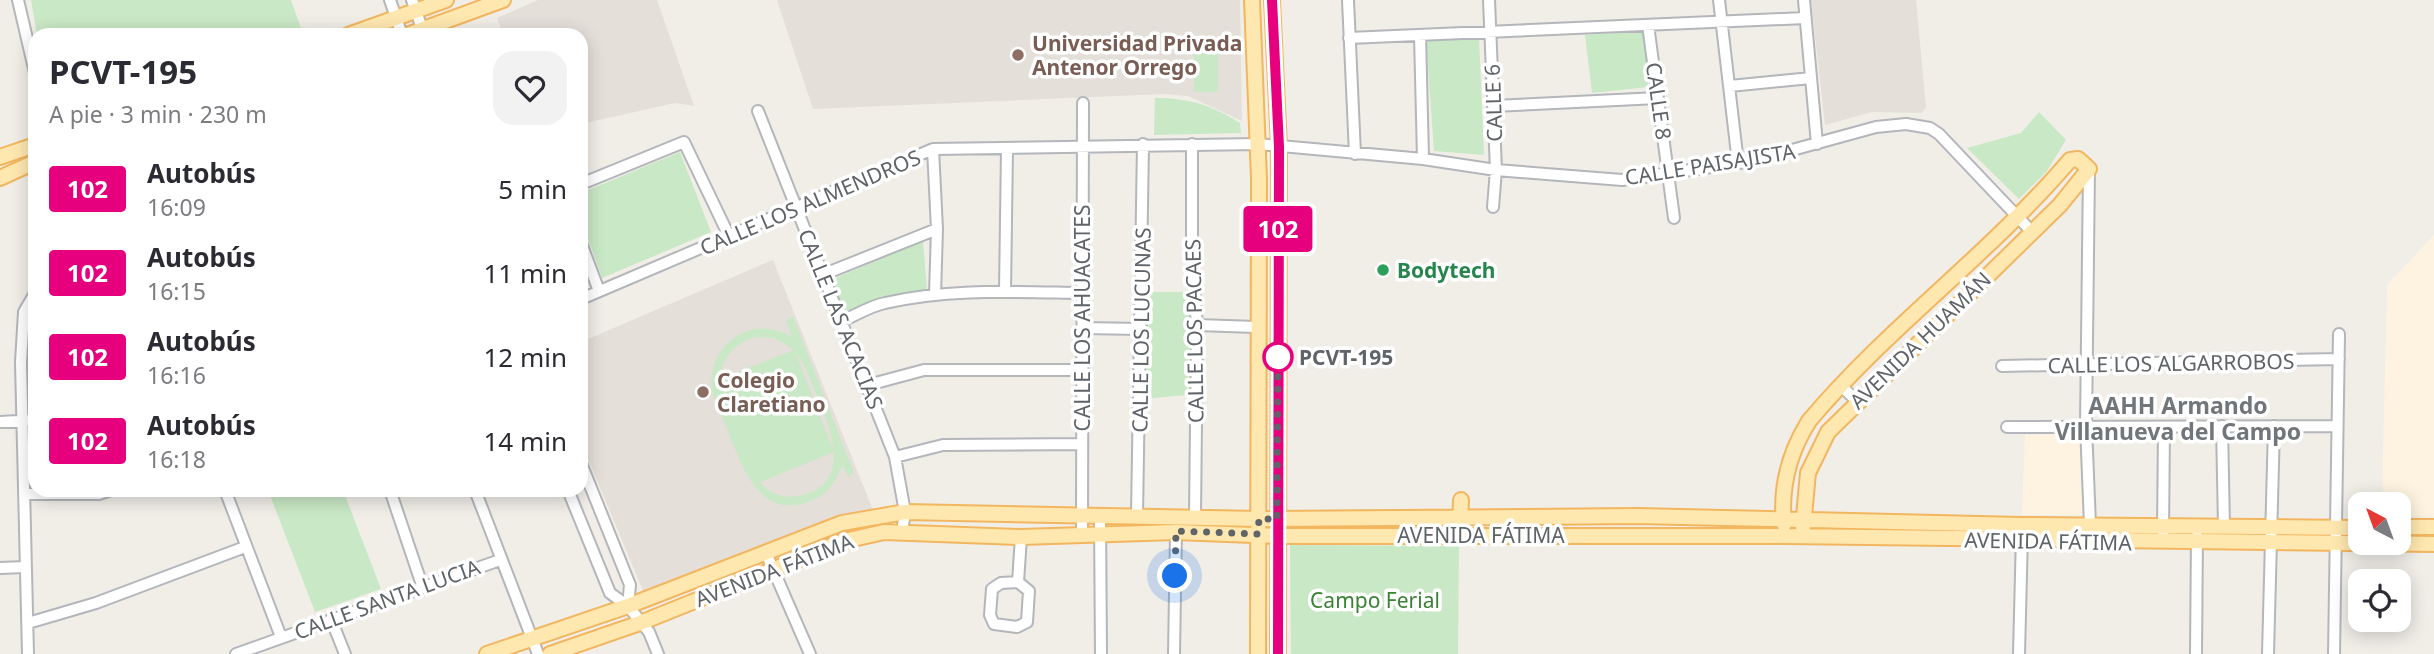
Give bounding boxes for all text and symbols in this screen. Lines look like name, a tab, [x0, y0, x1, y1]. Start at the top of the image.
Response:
place label: Universidad Privada Antenor Orrego	[1032, 29, 1242, 81]
marker: Universidad Privada Antenor Orrego	[1010, 47, 1026, 63]
text: PCVT-195	[49, 49, 197, 94]
button: heart	[493, 51, 567, 125]
street label: CALLE 8	[1640, 61, 1678, 141]
street label: CALLE 6	[1478, 64, 1508, 142]
text: A pie · 3 min · 230 m	[49, 98, 267, 130]
street label: CALLE PAISAJISTA	[1623, 137, 1798, 191]
street label: CALLE LOS ALMENDROS	[695, 143, 925, 261]
text: Autobús	[147, 155, 256, 191]
text: 5 min	[498, 171, 567, 207]
text: 102	[67, 172, 108, 205]
text: 16:09	[147, 191, 206, 223]
street label: CALLE LOS AHUACATES	[1068, 204, 1096, 432]
line badge: 102	[1238, 206, 1318, 252]
text: 102	[1257, 212, 1299, 245]
street label: CALLE LAS ACACIAS	[792, 225, 890, 413]
street label: CALLE LOS LUCUNAS	[1125, 227, 1157, 433]
text: Autobús	[147, 239, 256, 275]
street label: CALLE LOS PACAES	[1178, 239, 1210, 423]
text: 11 min	[483, 255, 567, 291]
text: 102	[67, 256, 108, 289]
place label: Bodytech	[1397, 256, 1496, 284]
marker: Bodytech	[1375, 262, 1391, 278]
street label: AVENIDA HUAMÁN	[1843, 265, 1997, 415]
text: 16:15	[147, 275, 206, 307]
text: Autobús	[147, 323, 256, 359]
text: 12 min	[483, 339, 567, 375]
text: 102	[67, 340, 108, 373]
marker: PCVT-195	[1263, 342, 1293, 372]
place label: PCVT-195	[1299, 343, 1393, 371]
street label: CALLE LOS ALGARROBOS	[2047, 347, 2295, 379]
text: 16:16	[147, 359, 206, 391]
place label: Colegio Claretiano	[717, 366, 826, 418]
marker: Colegio Claretiano	[695, 384, 711, 400]
district label: AAHH Armando Villanueva del Campo	[2055, 389, 2301, 447]
text: Autobús	[147, 407, 256, 443]
text: 14 min	[483, 423, 567, 459]
text: 102	[67, 424, 108, 457]
text: 16:18	[147, 443, 206, 475]
north arrow	[2348, 492, 2412, 555]
map controls	[2348, 492, 2411, 632]
street label: AVENIDA FÁTIMA	[1397, 521, 1565, 549]
street label: AVENIDA FÁTIMA	[1964, 526, 2133, 556]
street label: AVENIDA FÁTIMA	[691, 527, 858, 613]
street label: CALLE SANTA LUCIA	[290, 552, 484, 646]
your location	[1157, 558, 1192, 593]
button: locate	[2348, 569, 2411, 632]
park label: Campo Ferial	[1310, 586, 1440, 614]

